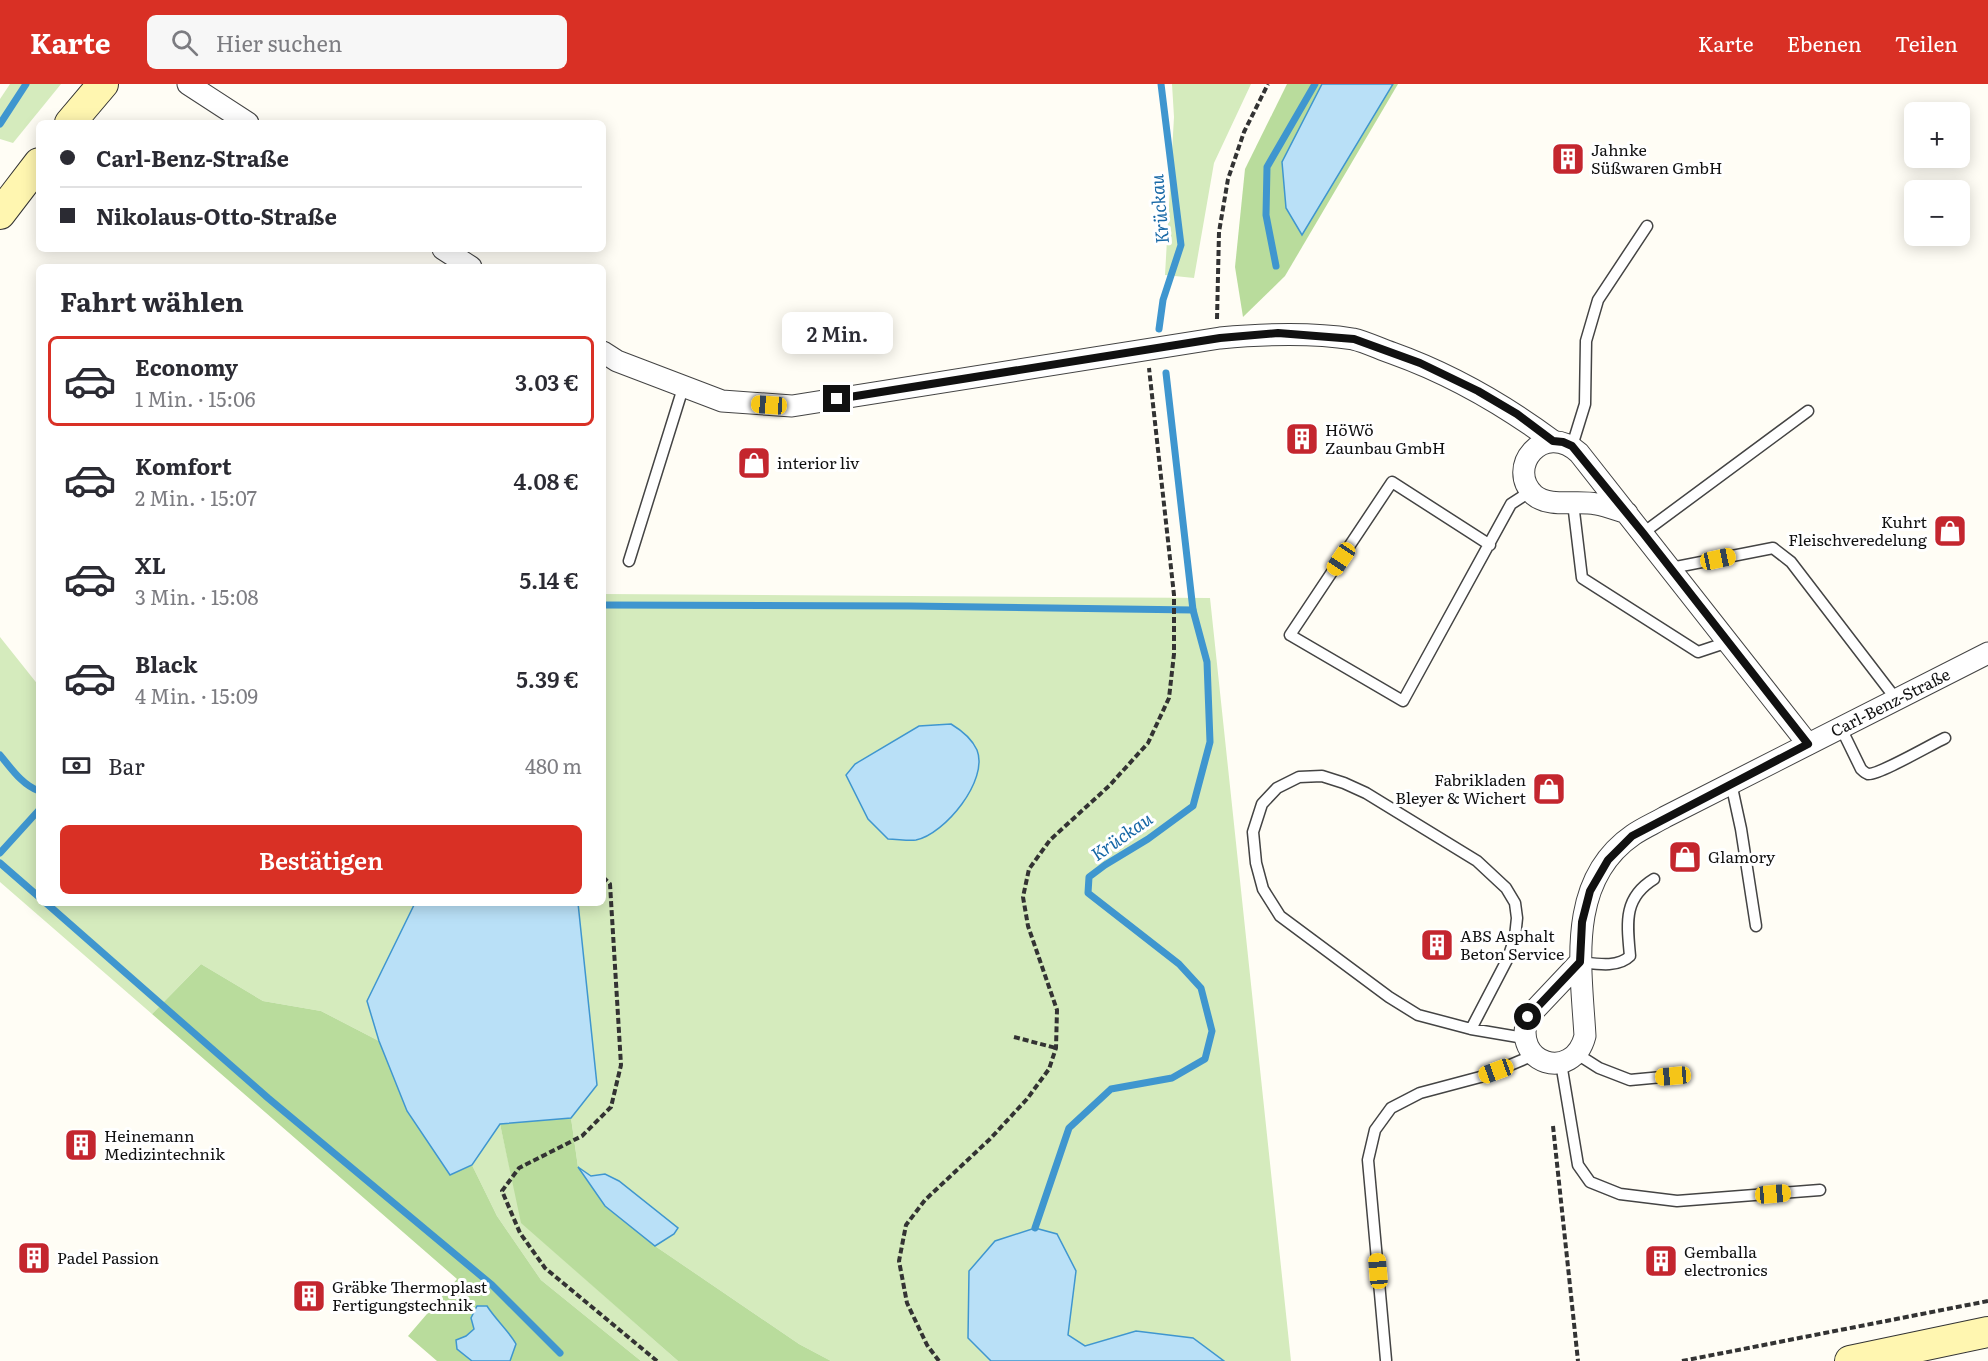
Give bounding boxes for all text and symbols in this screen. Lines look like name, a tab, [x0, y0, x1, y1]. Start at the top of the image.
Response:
search box	[147, 15, 567, 69]
text: Karte	[30, 21, 111, 63]
icon: search	[168, 26, 201, 59]
text: Hier suchen	[216, 26, 342, 59]
text: Karte	[1698, 27, 1754, 58]
text: Ebenen	[1787, 27, 1862, 58]
text: Teilen	[1895, 27, 1958, 58]
map controls	[1904, 102, 1970, 246]
button: +	[1904, 102, 1970, 168]
place label: Jahnke Süßwaren GmbH	[1591, 137, 1723, 179]
text: Carl-Benz-Straße	[96, 141, 289, 174]
building icon: Jahnke Süßwaren GmbH	[1550, 141, 1586, 177]
water label: Krückau	[1142, 173, 1175, 245]
button: −	[1904, 180, 1970, 246]
text: Nikolaus-Otto-Straße	[96, 199, 337, 232]
text: Fahrt wählen	[60, 280, 244, 320]
callout: 2 Min.	[782, 312, 892, 354]
text: 2 Min.	[807, 318, 868, 348]
text: Economy	[135, 350, 238, 383]
icon: car	[63, 354, 117, 408]
text: 3.03 €	[515, 365, 579, 398]
text: 1 Min. · 15:06	[135, 383, 255, 413]
route end	[823, 385, 850, 412]
car	[750, 395, 788, 415]
place label: HöWö Zaunbau GmbH	[1325, 417, 1445, 459]
building icon: HöWö Zaunbau GmbH	[1284, 421, 1320, 457]
shop icon: interior liv	[736, 445, 772, 481]
text: Komfort	[135, 449, 232, 482]
place label: interior liv	[777, 450, 860, 474]
icon: car	[63, 453, 117, 507]
text: 4.08 €	[513, 464, 579, 497]
text: 2 Min. · 15:07	[135, 482, 257, 512]
place label: Kuhrt Fleischveredelung	[1788, 509, 1928, 551]
shop icon: Kuhrt Fleischveredelung	[1932, 513, 1968, 549]
car	[1323, 539, 1359, 579]
car	[1699, 546, 1737, 572]
text: XL	[135, 548, 166, 581]
icon: car	[63, 552, 117, 606]
text: 5.14 €	[519, 563, 579, 596]
text: 3 Min. · 15:08	[135, 581, 258, 611]
text: Black	[135, 647, 197, 680]
icon: car	[63, 651, 117, 705]
street label: Carl-Benz-Straße	[1826, 661, 1954, 742]
text: 5.39 €	[516, 662, 579, 695]
text: 4 Min. · 15:09	[135, 680, 258, 710]
icon: cash	[60, 749, 93, 782]
text: Bar	[108, 749, 145, 782]
text: 480 m	[525, 750, 582, 780]
place label: Fabrikladen Bleyer & Wichert	[1395, 767, 1527, 809]
shop icon: Fabrikladen Bleyer & Wichert	[1531, 771, 1567, 807]
water label: Krückau	[1085, 805, 1158, 867]
button: Bestätigen	[60, 825, 582, 894]
shop icon: Glamory	[1667, 839, 1703, 875]
place label: Glamory	[1708, 844, 1776, 868]
place label: ABS Asphalt Beton Service	[1460, 923, 1564, 965]
building icon: ABS Asphalt Beton Service	[1419, 927, 1455, 963]
route start	[1514, 1003, 1541, 1030]
car	[1476, 1056, 1516, 1086]
car	[1654, 1065, 1692, 1087]
place label: Heinemann Medizintechnik	[104, 1123, 225, 1165]
building icon: Heinemann Medizintechnik	[63, 1127, 99, 1163]
car	[1754, 1183, 1792, 1205]
place label: Gemballa electronics	[1684, 1239, 1767, 1281]
building icon: Padel Passion	[16, 1240, 52, 1276]
building icon: Gemballa electronics	[1643, 1243, 1679, 1279]
place label: Padel Passion	[57, 1245, 160, 1269]
car	[1367, 1252, 1389, 1290]
place label: Gräbke Thermoplast Fertigungstechnik	[332, 1274, 488, 1316]
building icon: Gräbke Thermoplast Fertigungstechnik	[291, 1278, 327, 1314]

